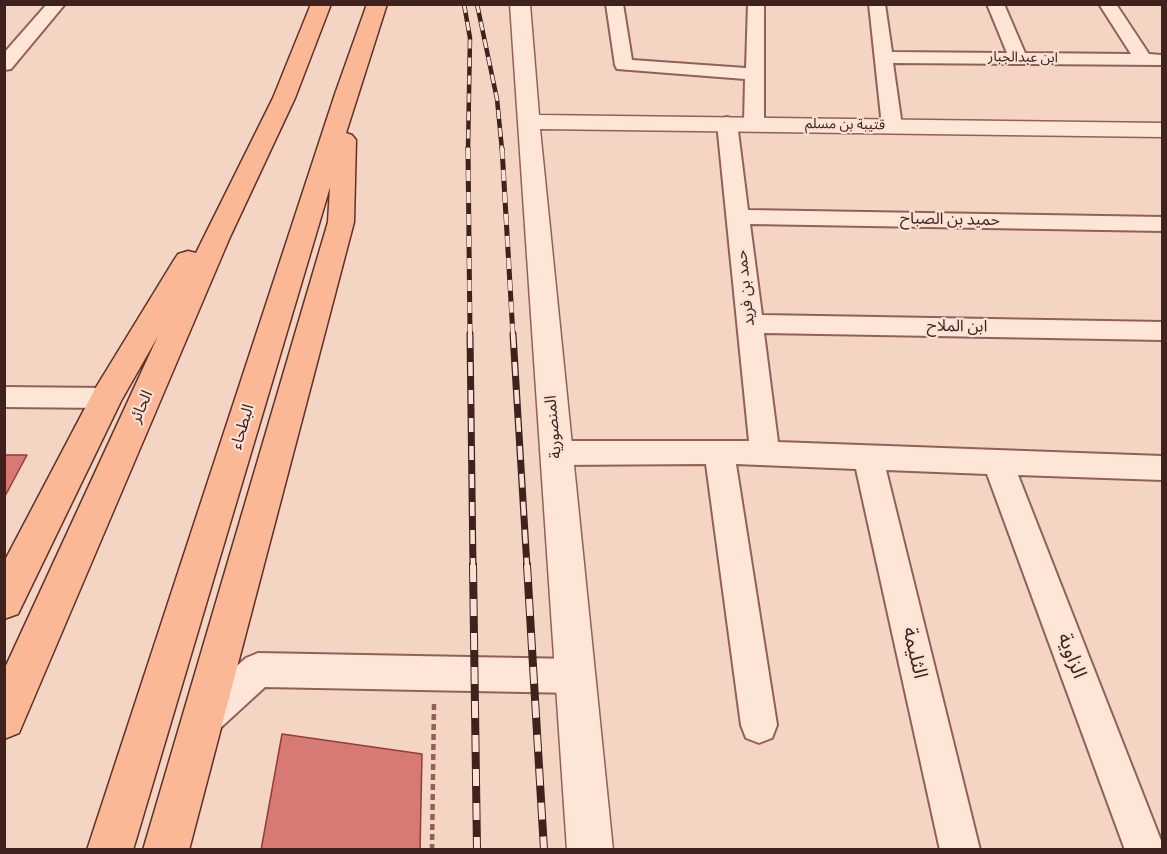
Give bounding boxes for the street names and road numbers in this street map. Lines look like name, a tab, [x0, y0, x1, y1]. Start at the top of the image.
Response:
street label: ابن عبدالجبار	[988, 49, 1058, 67]
street label: قتيبة بن مسلم	[805, 116, 885, 134]
street label: حميد بن الصباح	[900, 210, 1000, 230]
street label: حمد بن فريد	[732, 249, 760, 327]
street label: ابن الملاح	[927, 317, 987, 337]
street label: الحائر	[126, 388, 158, 426]
street label: المنصورية	[542, 395, 566, 459]
street label: البطحاء	[227, 402, 259, 452]
street label: الثليمة	[896, 625, 932, 681]
street label: الزاوية	[1051, 630, 1091, 682]

